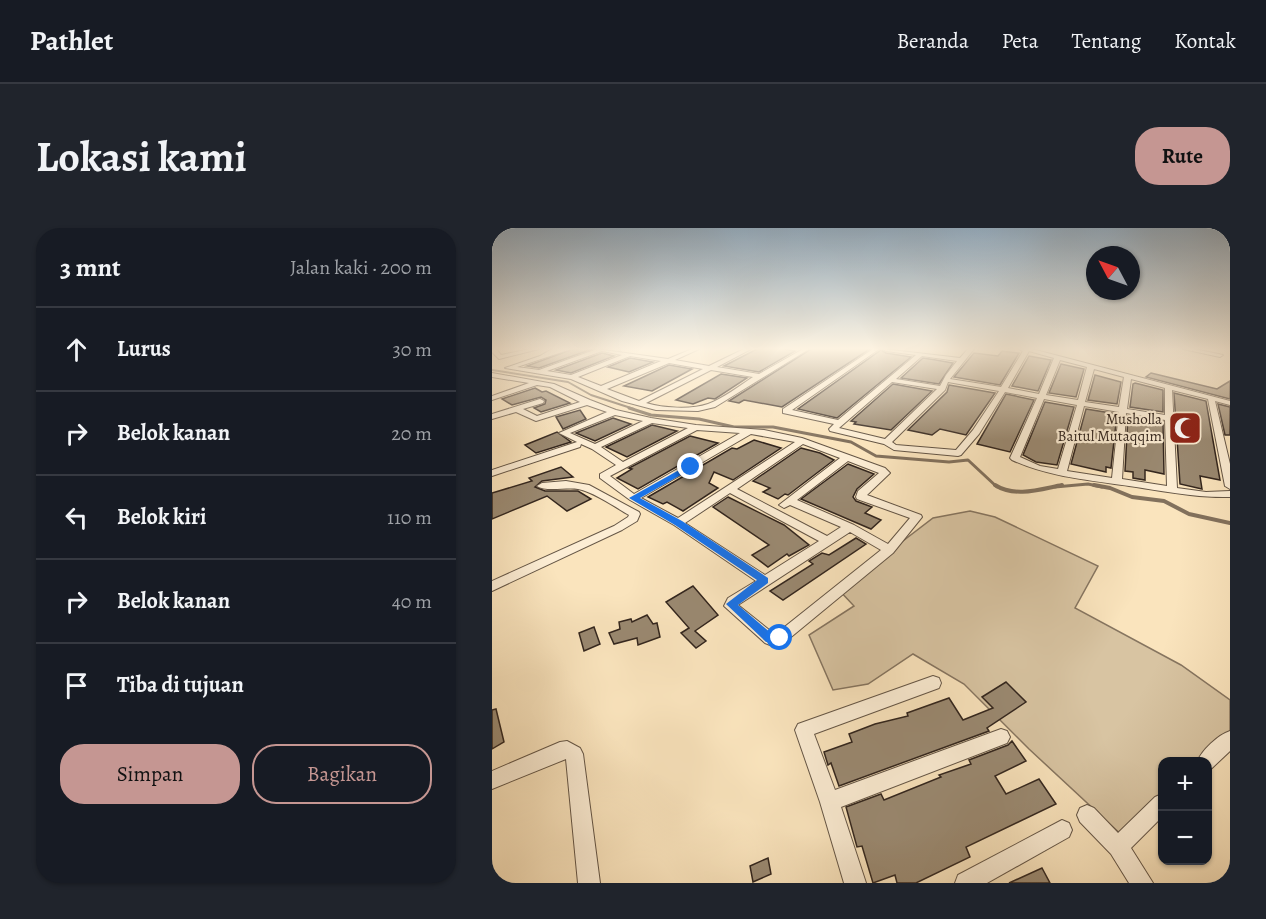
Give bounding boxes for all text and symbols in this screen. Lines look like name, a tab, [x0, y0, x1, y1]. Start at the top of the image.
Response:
text: Pathlet	[30, 22, 113, 60]
text: Beranda	[897, 27, 969, 55]
text: Peta	[1002, 27, 1038, 55]
text: Tentang	[1071, 27, 1141, 55]
text: Kontak	[1174, 27, 1236, 55]
button: Rute	[1135, 127, 1230, 185]
text: Lokasi kami	[36, 128, 247, 185]
north arrow	[1086, 246, 1140, 300]
text: 3 mnt	[60, 250, 121, 285]
text: Jalan kaki · 200 m	[290, 254, 432, 281]
icon: ahead	[60, 333, 93, 366]
text: Lurus	[117, 334, 171, 364]
text: 30 m	[392, 336, 432, 363]
place label: Musholla Baitul Mutaqqim	[1057, 409, 1163, 446]
mosque icon: Musholla Baitul Mutaqqim	[1167, 410, 1203, 446]
icon: right	[60, 417, 93, 450]
text: Belok kanan	[117, 418, 230, 448]
text: 20 m	[391, 420, 432, 447]
route end	[677, 453, 703, 479]
icon: left	[60, 501, 93, 534]
text: Belok kiri	[117, 502, 206, 532]
text: 110 m	[387, 504, 432, 531]
icon: right	[60, 585, 93, 618]
text: Belok kanan	[117, 586, 230, 616]
text: 40 m	[392, 588, 432, 615]
route start	[766, 624, 792, 650]
icon: arrive	[60, 669, 93, 702]
text: Tiba di tujuan	[117, 670, 244, 700]
button: Simpan	[60, 744, 240, 804]
button: Bagikan	[252, 744, 432, 804]
map controls	[1158, 757, 1212, 865]
button: +	[1158, 757, 1212, 811]
button: −	[1158, 811, 1212, 865]

